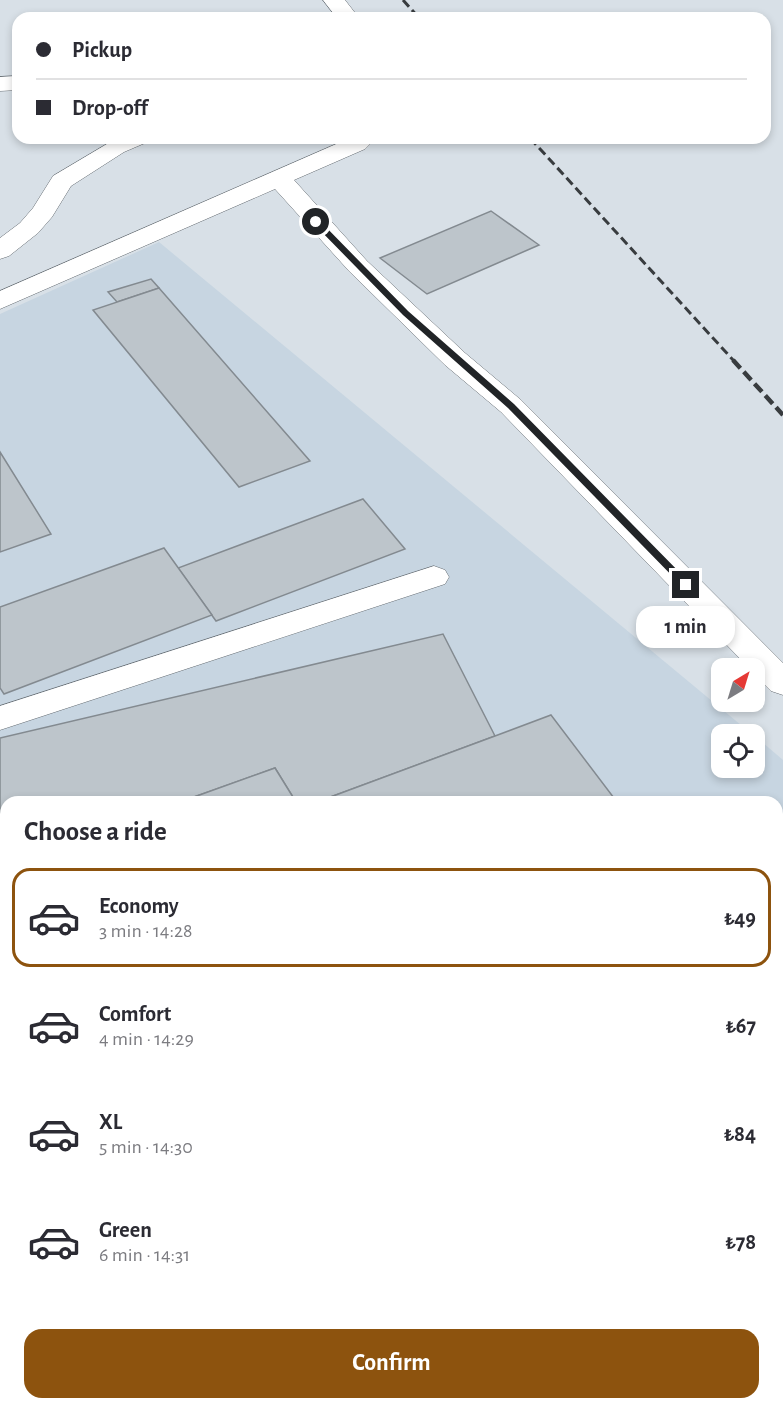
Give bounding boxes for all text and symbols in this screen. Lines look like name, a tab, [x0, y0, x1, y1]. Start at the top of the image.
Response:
text: Pickup	[72, 39, 132, 61]
text: Drop-off	[72, 97, 148, 119]
route start	[302, 208, 329, 235]
route end	[672, 571, 699, 598]
callout: 1 min	[636, 606, 736, 648]
text: 1 min	[664, 617, 707, 637]
north arrow	[711, 658, 765, 712]
map controls	[711, 658, 765, 778]
button: locate	[711, 724, 765, 778]
text: Choose a ride	[24, 818, 167, 845]
icon: car	[27, 891, 81, 945]
text: Economy	[99, 895, 179, 917]
text: ₺49	[724, 907, 756, 929]
text: 3 min · 14:28	[99, 921, 193, 941]
icon: car	[27, 999, 81, 1053]
text: Comfort	[99, 1003, 171, 1025]
text: ₺67	[726, 1015, 756, 1037]
text: 4 min · 14:29	[99, 1029, 194, 1049]
icon: car	[27, 1107, 81, 1161]
text: XL	[99, 1111, 122, 1133]
text: ₺84	[724, 1123, 756, 1145]
text: 5 min · 14:30	[99, 1137, 193, 1157]
icon: car	[27, 1215, 81, 1269]
text: Green	[99, 1219, 152, 1241]
text: ₺78	[725, 1231, 756, 1253]
text: 6 min · 14:31	[99, 1245, 190, 1265]
button: Confirm	[24, 1329, 759, 1398]

